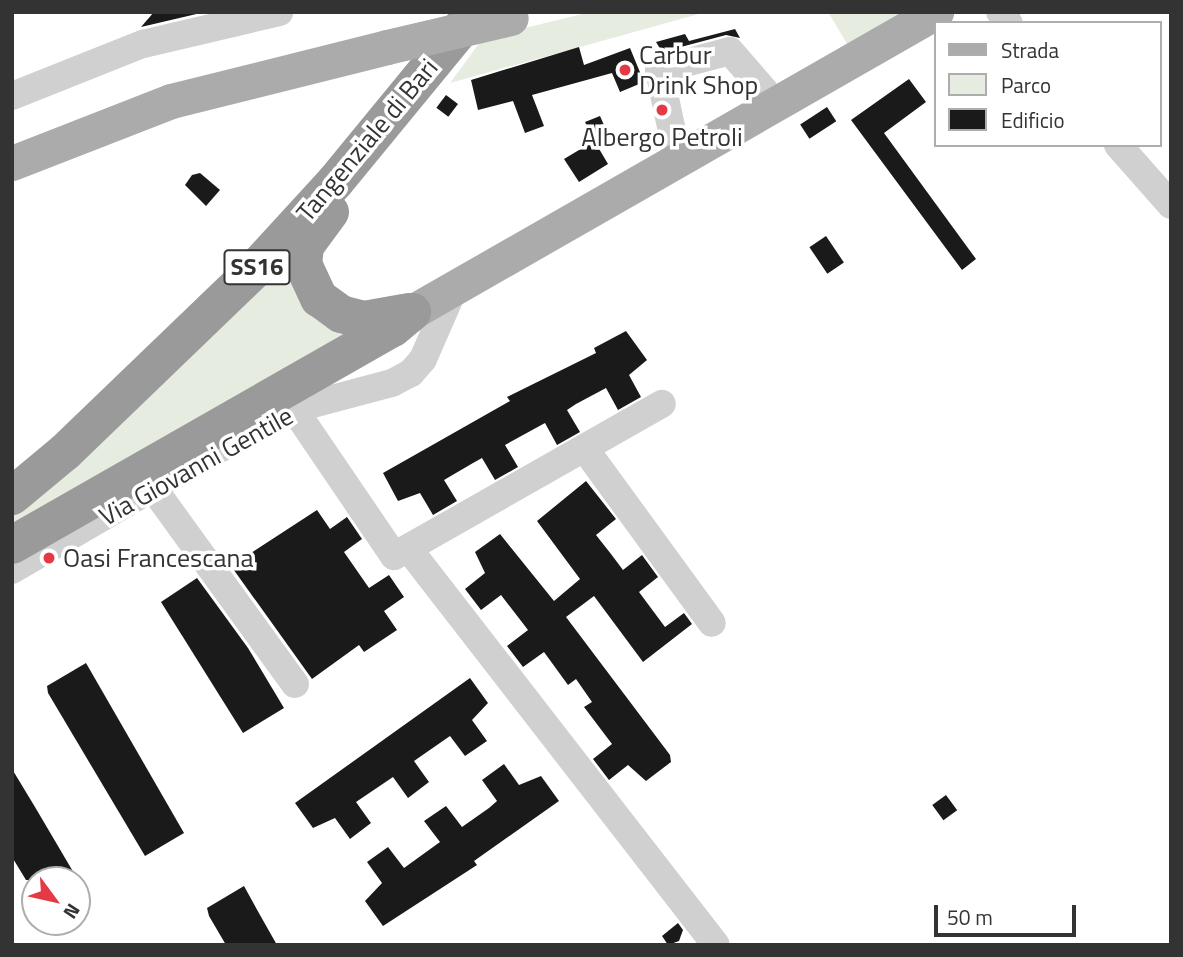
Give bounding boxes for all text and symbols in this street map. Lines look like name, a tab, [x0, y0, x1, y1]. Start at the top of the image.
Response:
legend	[934, 21, 1162, 147]
text: Strada	[1001, 34, 1059, 66]
place label: Carbur Drink Shop	[639, 39, 758, 100]
street label: Tangenziale di Bari	[290, 52, 444, 228]
marker: Carbur Drink Shop	[617, 62, 633, 78]
text: Parco	[1001, 69, 1051, 101]
marker: Albergo Petroli	[654, 102, 670, 118]
text: Edificio	[1001, 104, 1065, 136]
place label: Albergo Petroli	[581, 121, 743, 153]
road number: SS16	[222, 246, 292, 288]
street label: Via Giovanni Gentile	[94, 400, 298, 532]
place label: Oasi Francescana	[63, 542, 254, 574]
marker: Oasi Francescana	[41, 550, 57, 566]
north arrow	[21, 866, 91, 936]
scale bar	[938, 890, 1080, 934]
text: N	[57, 898, 88, 925]
text: 50 m	[947, 901, 993, 933]

